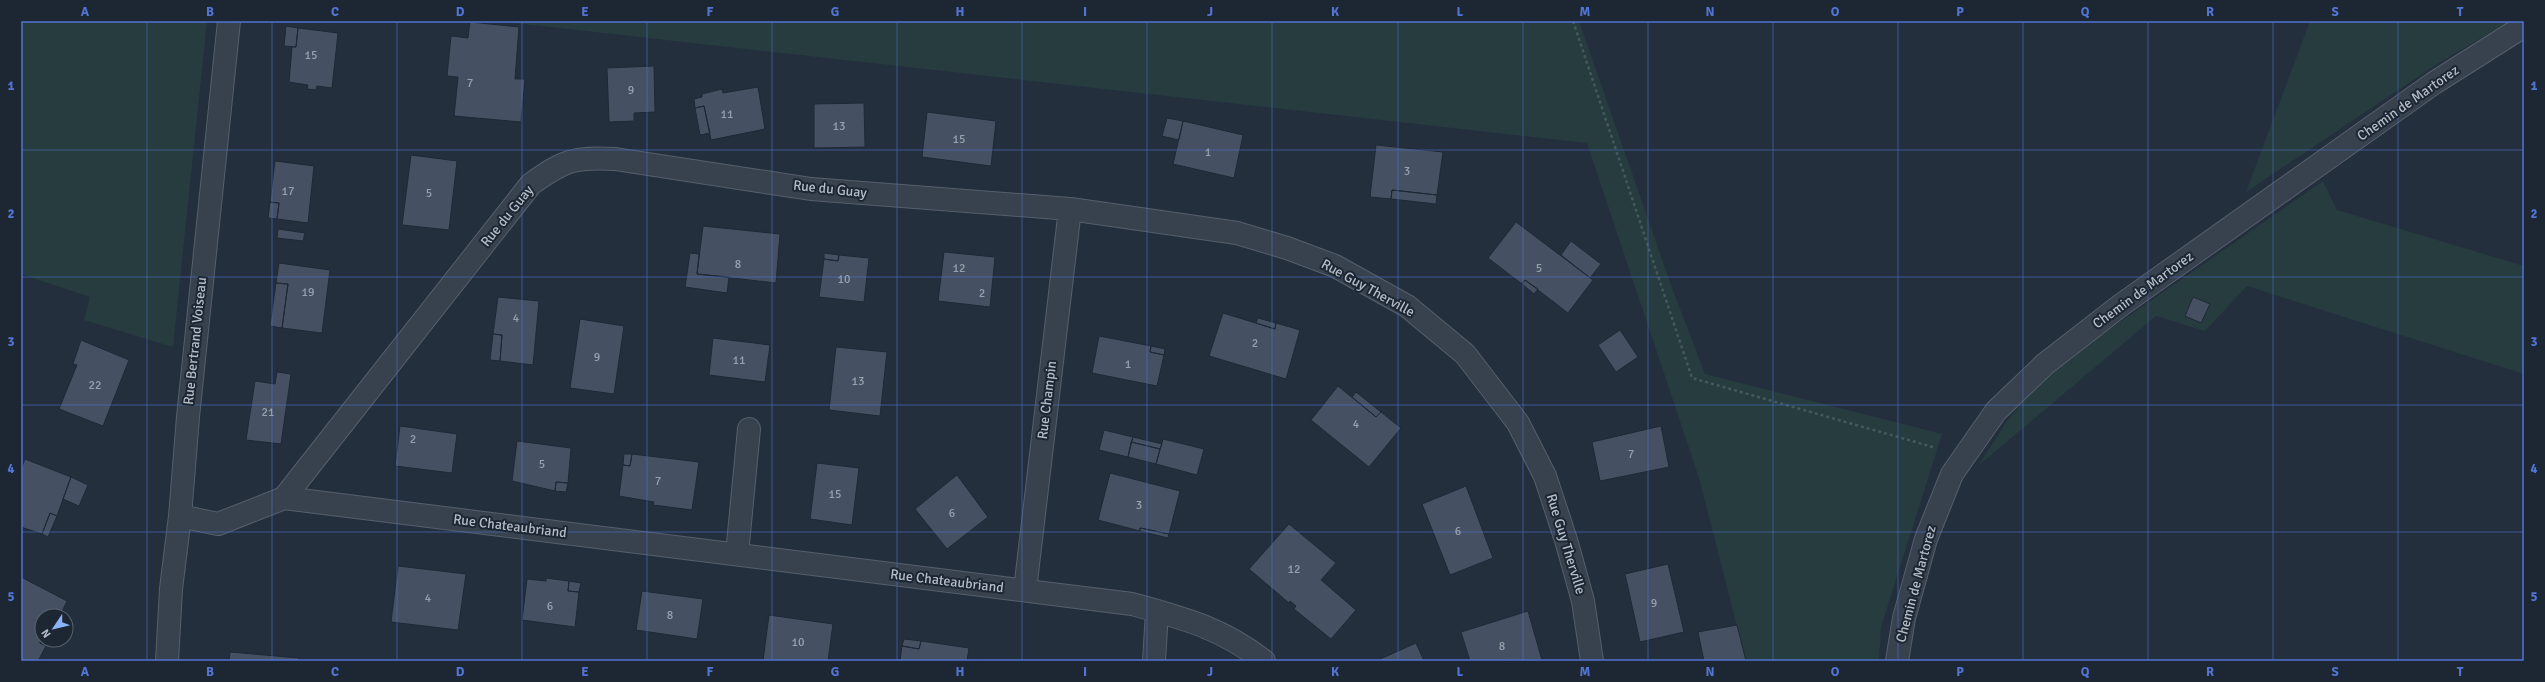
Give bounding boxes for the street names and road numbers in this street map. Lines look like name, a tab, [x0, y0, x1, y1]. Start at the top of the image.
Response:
street label: Chemin de Martorez	[2354, 62, 2462, 144]
street label: Rue du Guay	[792, 177, 868, 201]
street label: Rue du Guay	[477, 182, 537, 250]
street label: Chemin de Martorez	[2089, 248, 2197, 332]
street label: Rue Guy Therville	[1318, 255, 1418, 321]
street label: Rue Bertrand Voiseau	[180, 276, 210, 406]
street label: Rue Champin	[1034, 360, 1060, 440]
street label: Rue Guy Therville	[1543, 492, 1589, 596]
street label: Rue Chateaubriand	[452, 511, 568, 541]
street label: Chemin de Martorez	[1892, 524, 1940, 644]
street label: Rue Chateaubriand	[889, 566, 1005, 596]

